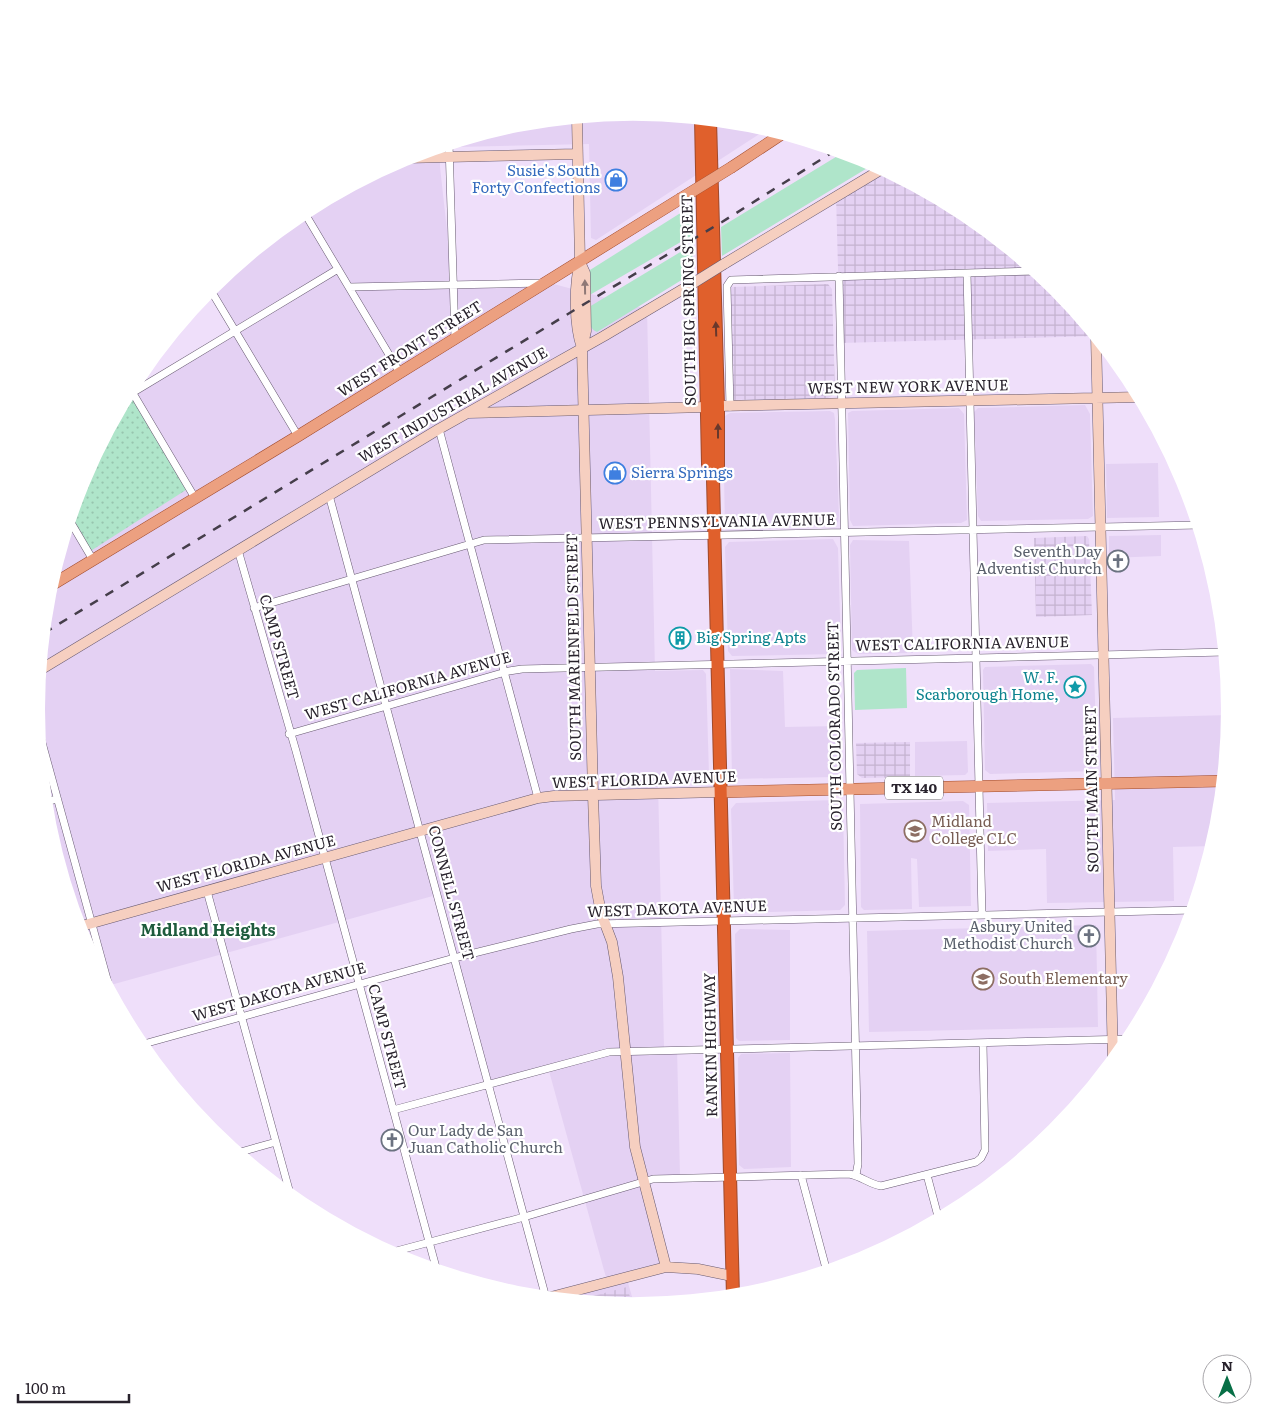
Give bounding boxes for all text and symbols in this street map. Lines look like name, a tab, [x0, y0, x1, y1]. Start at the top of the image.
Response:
place label: Susie's South Forty Confections	[472, 158, 600, 198]
shop icon: Susie's South Forty Confections	[604, 168, 628, 192]
street label: SOUTH BIG SPRING STREET	[674, 194, 701, 406]
one-way arrow	[581, 279, 589, 295]
street label: WEST FRONT STREET	[332, 294, 486, 402]
one-way arrow	[712, 321, 720, 337]
street label: WEST INDUSTRIAL AVENUE	[353, 340, 551, 468]
street label: WEST NEW YORK AVENUE	[807, 372, 1009, 399]
one-way arrow	[714, 423, 722, 439]
place label: Sierra Springs	[631, 460, 733, 483]
shop icon: Sierra Springs	[603, 461, 627, 485]
street label: WEST PENNSYLVANIA AVENUE	[598, 507, 836, 534]
street label: SOUTH MARIENFELD STREET	[559, 533, 586, 761]
place label: Seventh Day Adventist Church	[976, 539, 1102, 579]
church icon: Seventh Day Adventist Church	[1106, 549, 1130, 573]
street label: CAMP STREET	[254, 591, 306, 702]
street label: SOUTH COLORADO STREET	[820, 621, 847, 831]
place label: Big Spring Apts	[696, 625, 806, 648]
building icon: Big Spring Apts	[668, 626, 692, 650]
street label: WEST CALIFORNIA AVENUE	[855, 629, 1069, 656]
street label: WEST CALIFORNIA AVENUE	[302, 644, 514, 725]
place label: W. F. Scarborough Home,	[916, 665, 1059, 705]
place icon: W. F. Scarborough Home,	[1063, 675, 1087, 699]
street label: SOUTH MAIN STREET	[1078, 705, 1103, 873]
street label: WEST FLORIDA AVENUE	[551, 764, 737, 793]
road number: TX 140	[885, 776, 943, 800]
place label: Midland College CLC	[931, 809, 1017, 849]
school or university icon: Midland College CLC	[903, 819, 927, 843]
street label: CONNELL STREET	[423, 823, 482, 963]
street label: WEST FLORIDA AVENUE	[153, 828, 338, 898]
street label: WEST DAKOTA AVENUE	[587, 893, 767, 922]
place label: Asbury United Methodist Church	[942, 914, 1073, 954]
district label: Midland Heights	[141, 917, 275, 941]
church icon: Asbury United Methodist Church	[1077, 924, 1101, 948]
street label: WEST DAKOTA AVENUE	[189, 955, 368, 1026]
place label: South Elementary	[999, 966, 1128, 989]
school or university icon: South Elementary	[971, 967, 995, 991]
street label: RANKIN HIGHWAY	[697, 972, 722, 1118]
street label: CAMP STREET	[363, 981, 414, 1092]
place label: Our Lady de San Juan Catholic Church	[408, 1118, 563, 1158]
church icon: Our Lady de San Juan Catholic Church	[380, 1128, 404, 1152]
north arrow	[1202, 1354, 1252, 1404]
text: N	[1221, 1355, 1233, 1375]
scale bar	[18, 1372, 129, 1404]
text: 100 m	[25, 1376, 66, 1399]

